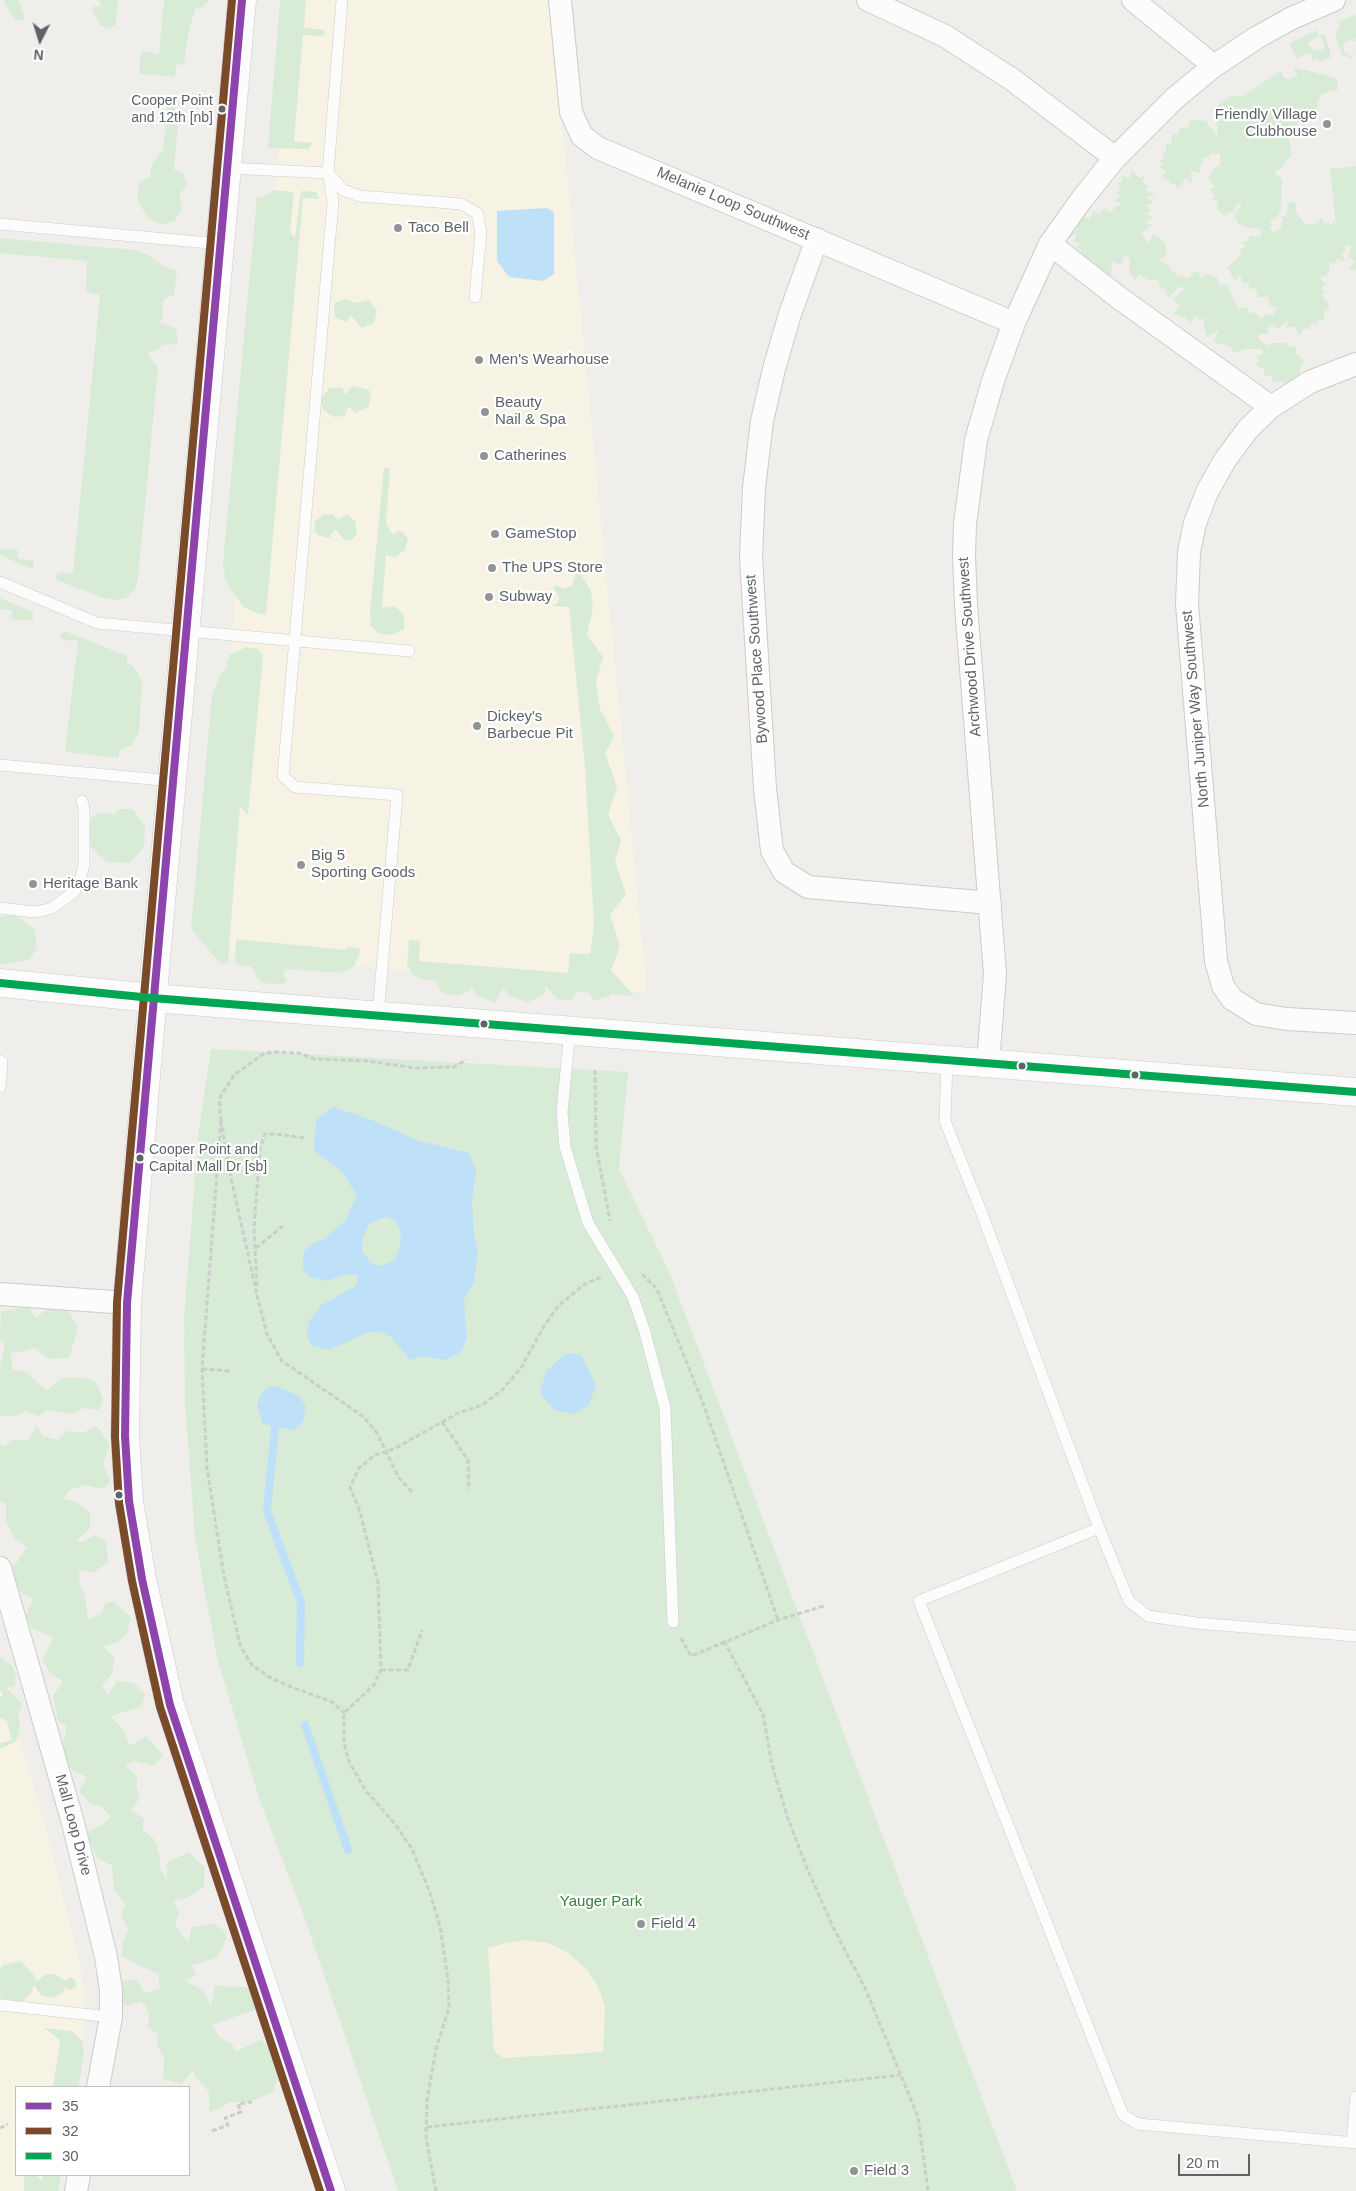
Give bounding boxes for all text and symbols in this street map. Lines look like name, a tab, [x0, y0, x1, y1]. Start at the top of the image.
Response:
north arrow	[15, 15, 65, 65]
text: N	[33, 47, 44, 63]
place label: Cooper Point and 12th [nb]	[131, 93, 213, 125]
marker: Cooper Point and 12th [nb]	[217, 104, 227, 114]
place label: Friendly Village Clubhouse	[1215, 106, 1317, 141]
marker: Friendly Village Clubhouse	[1321, 118, 1333, 130]
street label: Melanie Loop Southwest	[654, 164, 812, 244]
place label: Taco Bell	[408, 219, 469, 237]
marker: Taco Bell	[392, 222, 404, 234]
place label: Men's Wearhouse	[489, 351, 609, 369]
marker: Men's Wearhouse	[473, 354, 485, 366]
place label: Beauty Nail & Spa	[495, 394, 566, 429]
marker: Beauty Nail & Spa	[479, 406, 491, 418]
place label: Catherines	[494, 447, 567, 465]
marker: Catherines	[478, 450, 490, 462]
place label: GameStop	[505, 525, 577, 543]
marker: GameStop	[489, 528, 501, 540]
street label: Archwood Drive Southwest	[955, 557, 985, 737]
place label: The UPS Store	[502, 559, 603, 577]
marker: The UPS Store	[486, 562, 498, 574]
street label: Bywood Place Southwest	[742, 574, 772, 744]
place label: Subway	[499, 588, 552, 606]
marker: Subway	[483, 591, 495, 603]
street label: North Juniper Way Southwest	[1178, 610, 1214, 808]
place label: Dickey's Barbecue Pit	[487, 708, 573, 743]
marker: Dickey's Barbecue Pit	[471, 720, 483, 732]
place label: Big 5 Sporting Goods	[311, 847, 415, 882]
marker: Big 5 Sporting Goods	[295, 859, 307, 871]
place label: Heritage Bank	[43, 875, 138, 893]
marker: Heritage Bank	[27, 878, 39, 890]
unlabelled marker	[479, 1019, 489, 1029]
unlabelled marker	[1017, 1061, 1027, 1071]
unlabelled marker	[1130, 1070, 1140, 1080]
place label: Cooper Point and Capital Mall Dr [sb]	[149, 1142, 267, 1174]
marker: Cooper Point and Capital Mall Dr [sb]	[135, 1153, 145, 1163]
unlabelled marker	[114, 1490, 124, 1500]
street label: Mall Loop Drive	[51, 1772, 95, 1878]
park label: Yauger Park	[560, 1893, 642, 1911]
place label: Field 4	[651, 1915, 696, 1933]
marker: Field 4	[635, 1918, 647, 1930]
legend	[15, 2086, 190, 2176]
text: 35	[62, 2097, 79, 2114]
text: 32	[62, 2122, 79, 2139]
scale bar	[1181, 2144, 1254, 2176]
text: 30	[62, 2147, 79, 2164]
text: 20 m	[1186, 2154, 1219, 2171]
place label: Field 3	[864, 2162, 909, 2180]
marker: Field 3	[848, 2165, 860, 2177]

